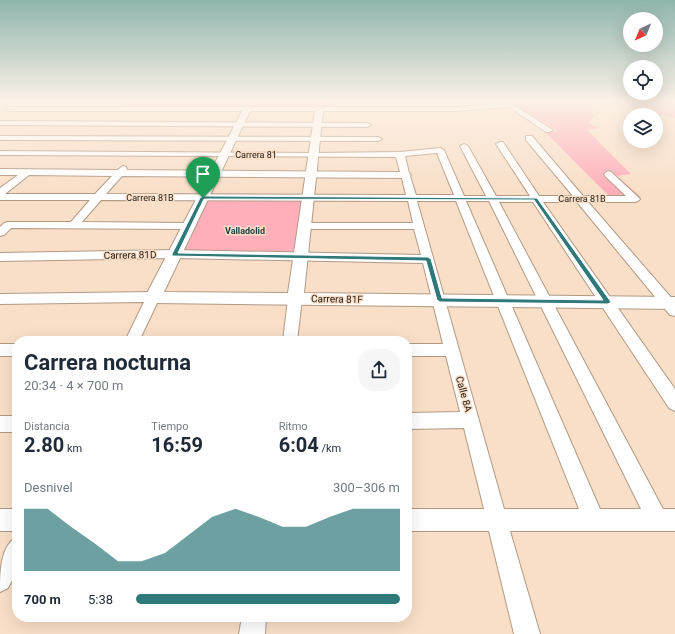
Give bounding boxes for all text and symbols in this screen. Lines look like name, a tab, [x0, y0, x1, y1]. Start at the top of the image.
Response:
north arrow	[623, 12, 663, 52]
map controls	[623, 12, 663, 148]
button: locate	[623, 60, 663, 100]
button: layers	[623, 108, 663, 148]
street label: Carrera 81	[235, 150, 277, 160]
pin	[186, 157, 220, 198]
icon: arrive	[192, 163, 214, 185]
street label: Carrera 81B	[126, 193, 174, 203]
street label: Carrera 81B	[558, 194, 606, 204]
district label: Valladolid	[225, 226, 265, 236]
street label: Carrera 81D	[103, 249, 157, 261]
street label: Carrera 81F	[311, 293, 363, 305]
button: share	[358, 349, 400, 391]
text: Carrera nocturna	[24, 350, 191, 375]
street label: Calle 8A	[454, 375, 474, 414]
text: 20:34 · 4 × 700 m	[24, 378, 123, 393]
text: Distancia	[24, 420, 70, 433]
text: Tiempo	[151, 420, 189, 433]
text: Ritmo	[279, 420, 308, 433]
text: 2.80	[24, 433, 64, 457]
text: 16:59	[151, 433, 203, 457]
text: 6:04	[279, 433, 319, 457]
text: km	[64, 442, 82, 455]
text: /km	[319, 442, 341, 455]
text: Desnivel	[24, 480, 73, 495]
text: 300–306 m	[333, 480, 400, 495]
text: 700 m	[24, 592, 61, 607]
text: 5:38	[88, 592, 113, 607]

